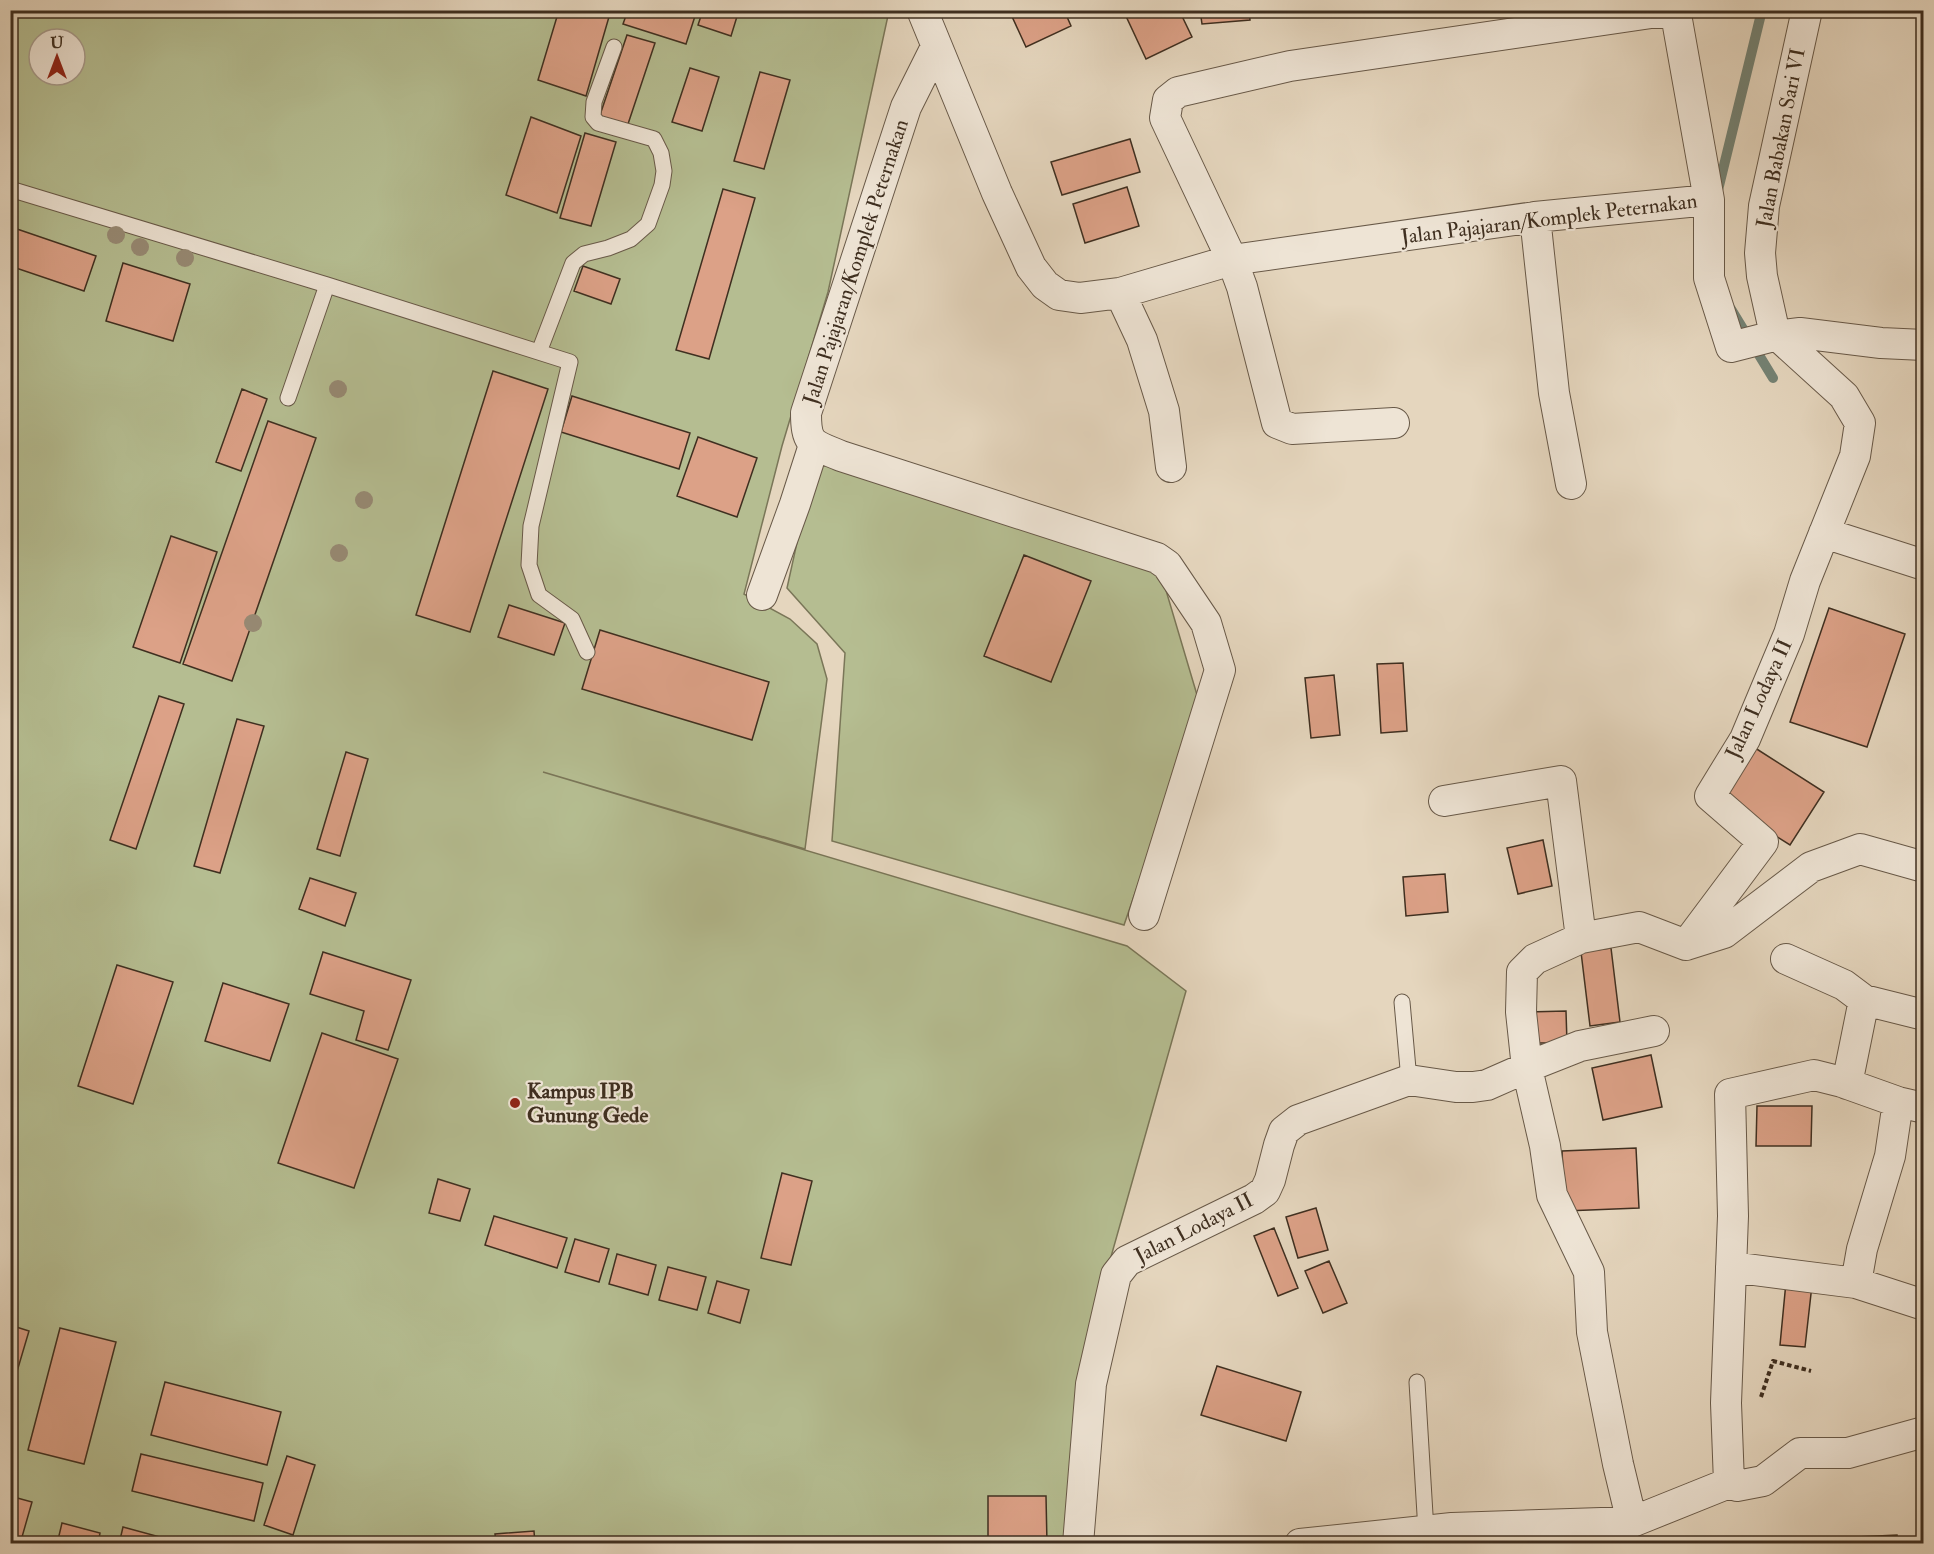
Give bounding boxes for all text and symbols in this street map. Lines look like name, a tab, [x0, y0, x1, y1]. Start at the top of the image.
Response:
north arrow	[27, 27, 87, 87]
text: U	[50, 33, 64, 53]
street label: Jalan Babakan Sari VI	[1750, 46, 1812, 231]
street label: Jalan Pajajaran/Komplek Peternakan	[797, 116, 915, 409]
street label: Jalan Pajajaran/Komplek Peternakan	[1398, 187, 1699, 251]
street label: Jalan Lodaya II	[1719, 635, 1799, 764]
place label: Kampus IPB Gunung Gede	[527, 1078, 648, 1129]
marker: Kampus IPB Gunung Gede	[508, 1096, 522, 1110]
street label: Jalan Lodaya II	[1129, 1187, 1258, 1270]

